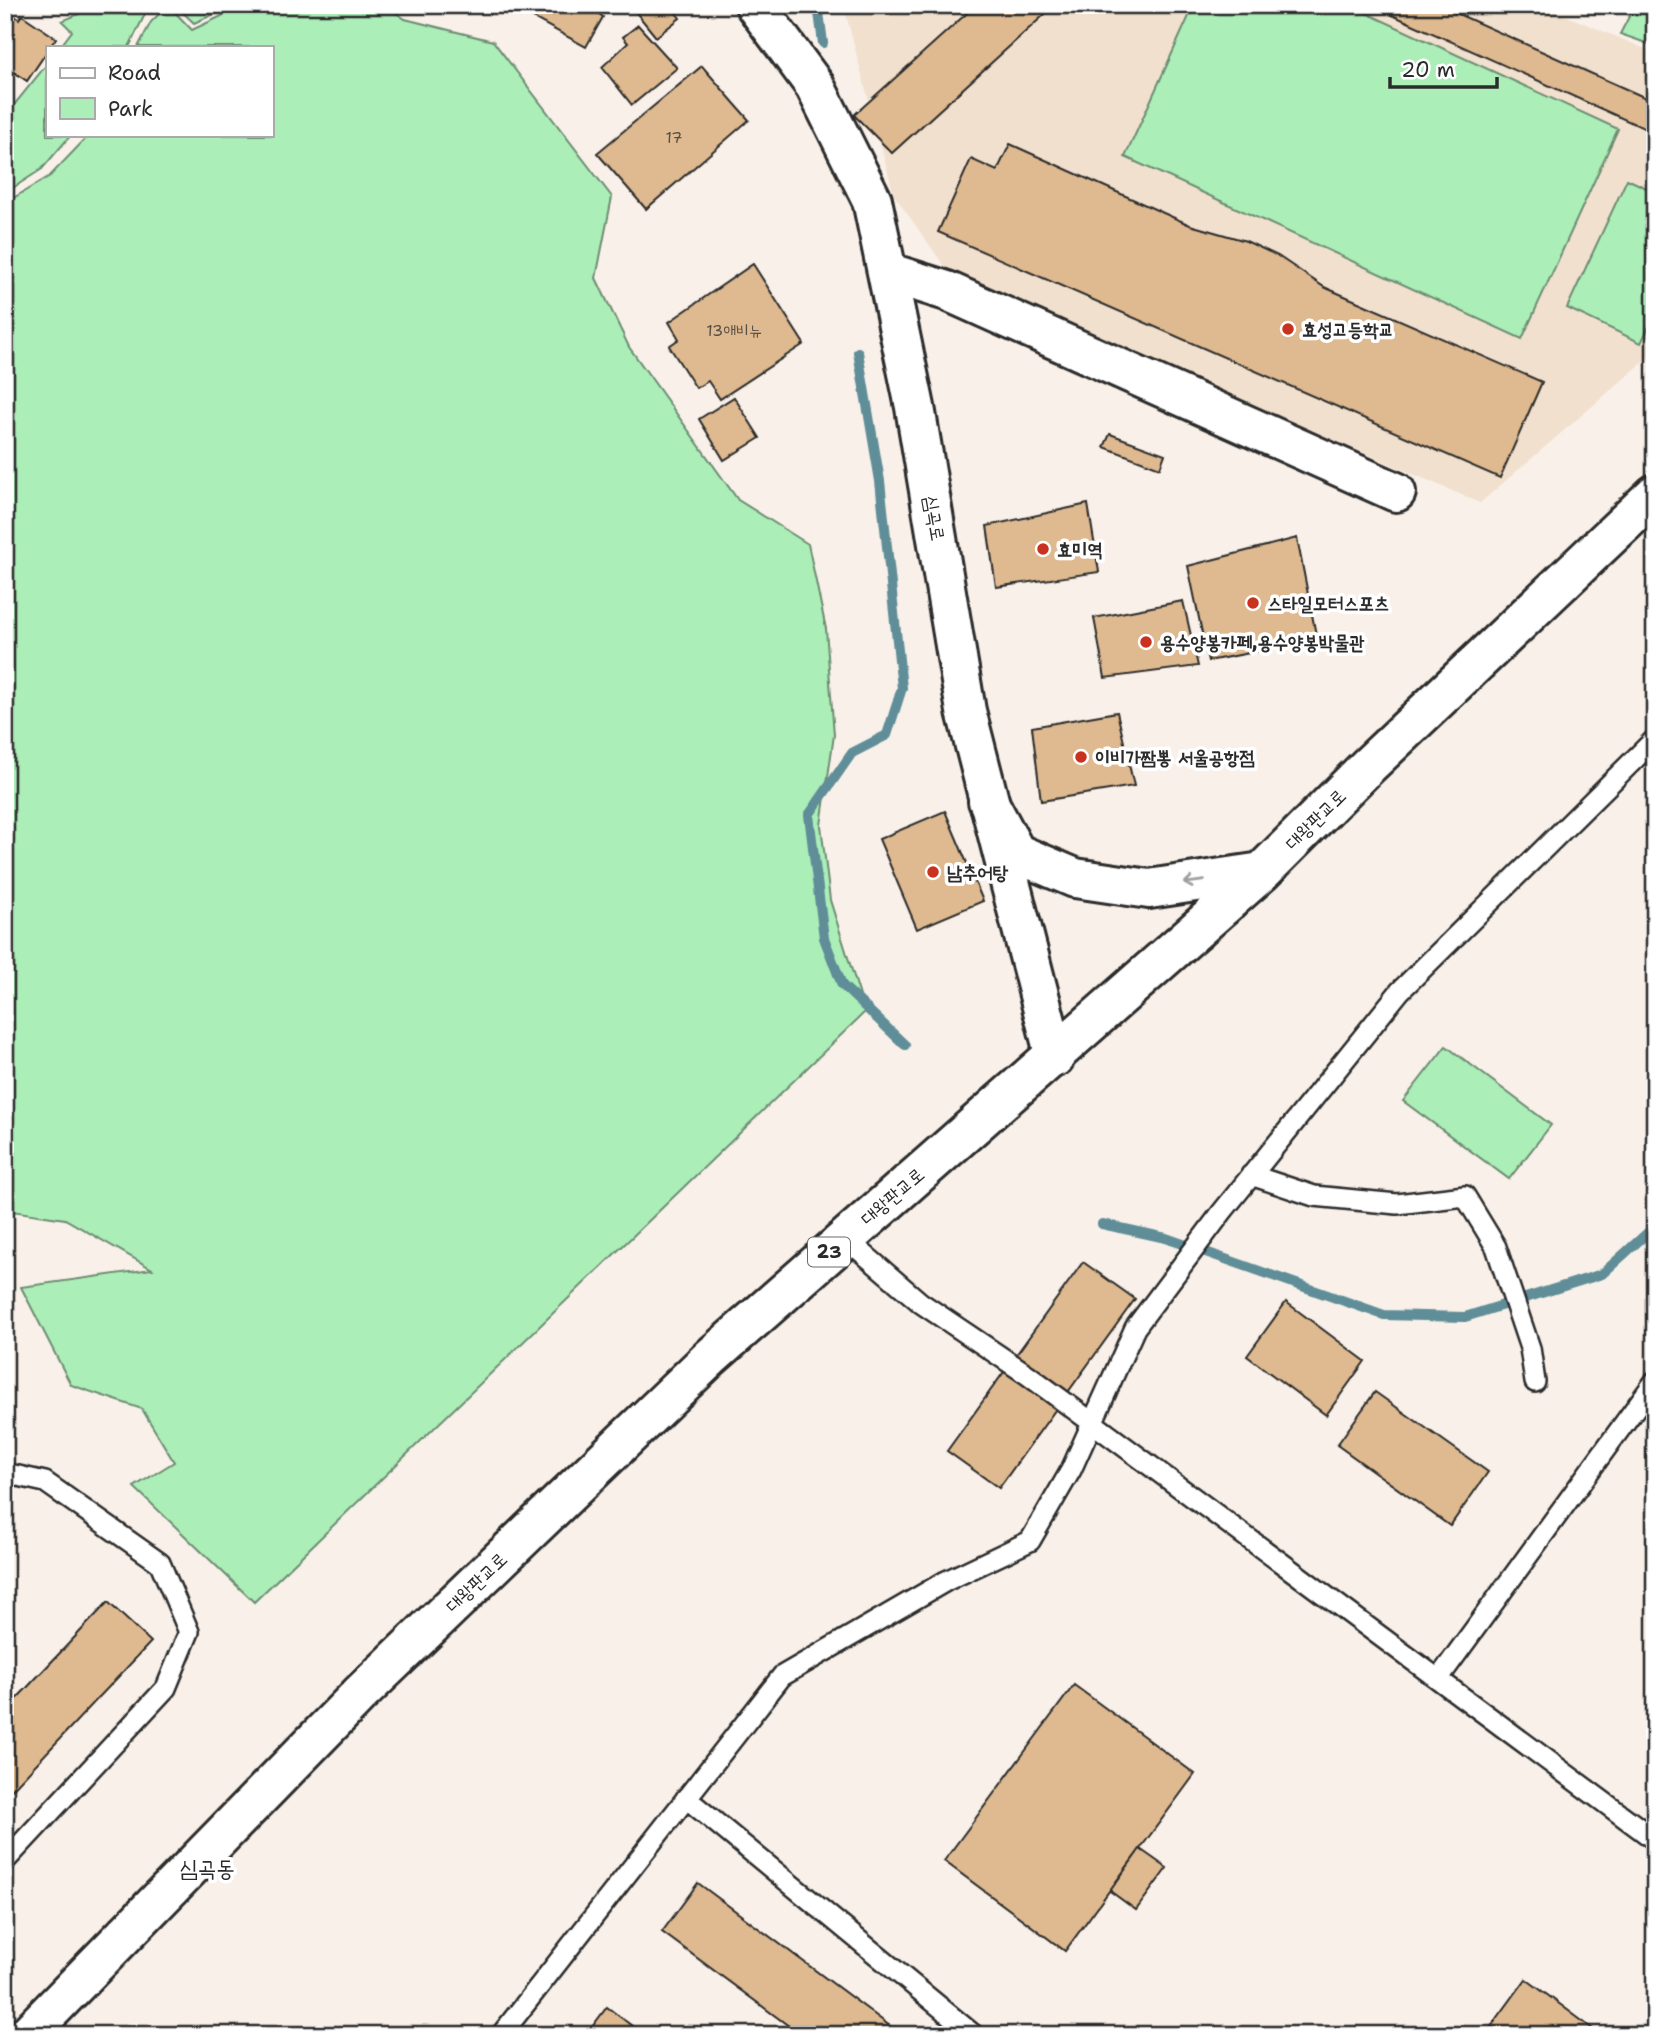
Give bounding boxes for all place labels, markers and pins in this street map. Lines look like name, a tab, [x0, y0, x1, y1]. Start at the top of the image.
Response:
place label: 효성고등학교	[1302, 317, 1394, 342]
marker: 효성고등학교	[1280, 321, 1296, 337]
place label: 효미역	[1057, 537, 1103, 562]
marker: 효미역	[1035, 541, 1051, 557]
place label: 스타일모터스포츠	[1267, 591, 1389, 616]
marker: 스타일모터스포츠	[1245, 595, 1261, 611]
place label: 용수양봉카페,용수양봉박물관	[1160, 630, 1365, 655]
marker: 용수양봉카페,용수양봉박물관	[1138, 634, 1154, 650]
place label: 이비가짬뽕 서울공항점	[1095, 745, 1255, 770]
marker: 이비가짬뽕 서울공항점	[1073, 749, 1089, 765]
place label: 남추어탕	[947, 860, 1009, 885]
marker: 남추어탕	[925, 864, 941, 880]

